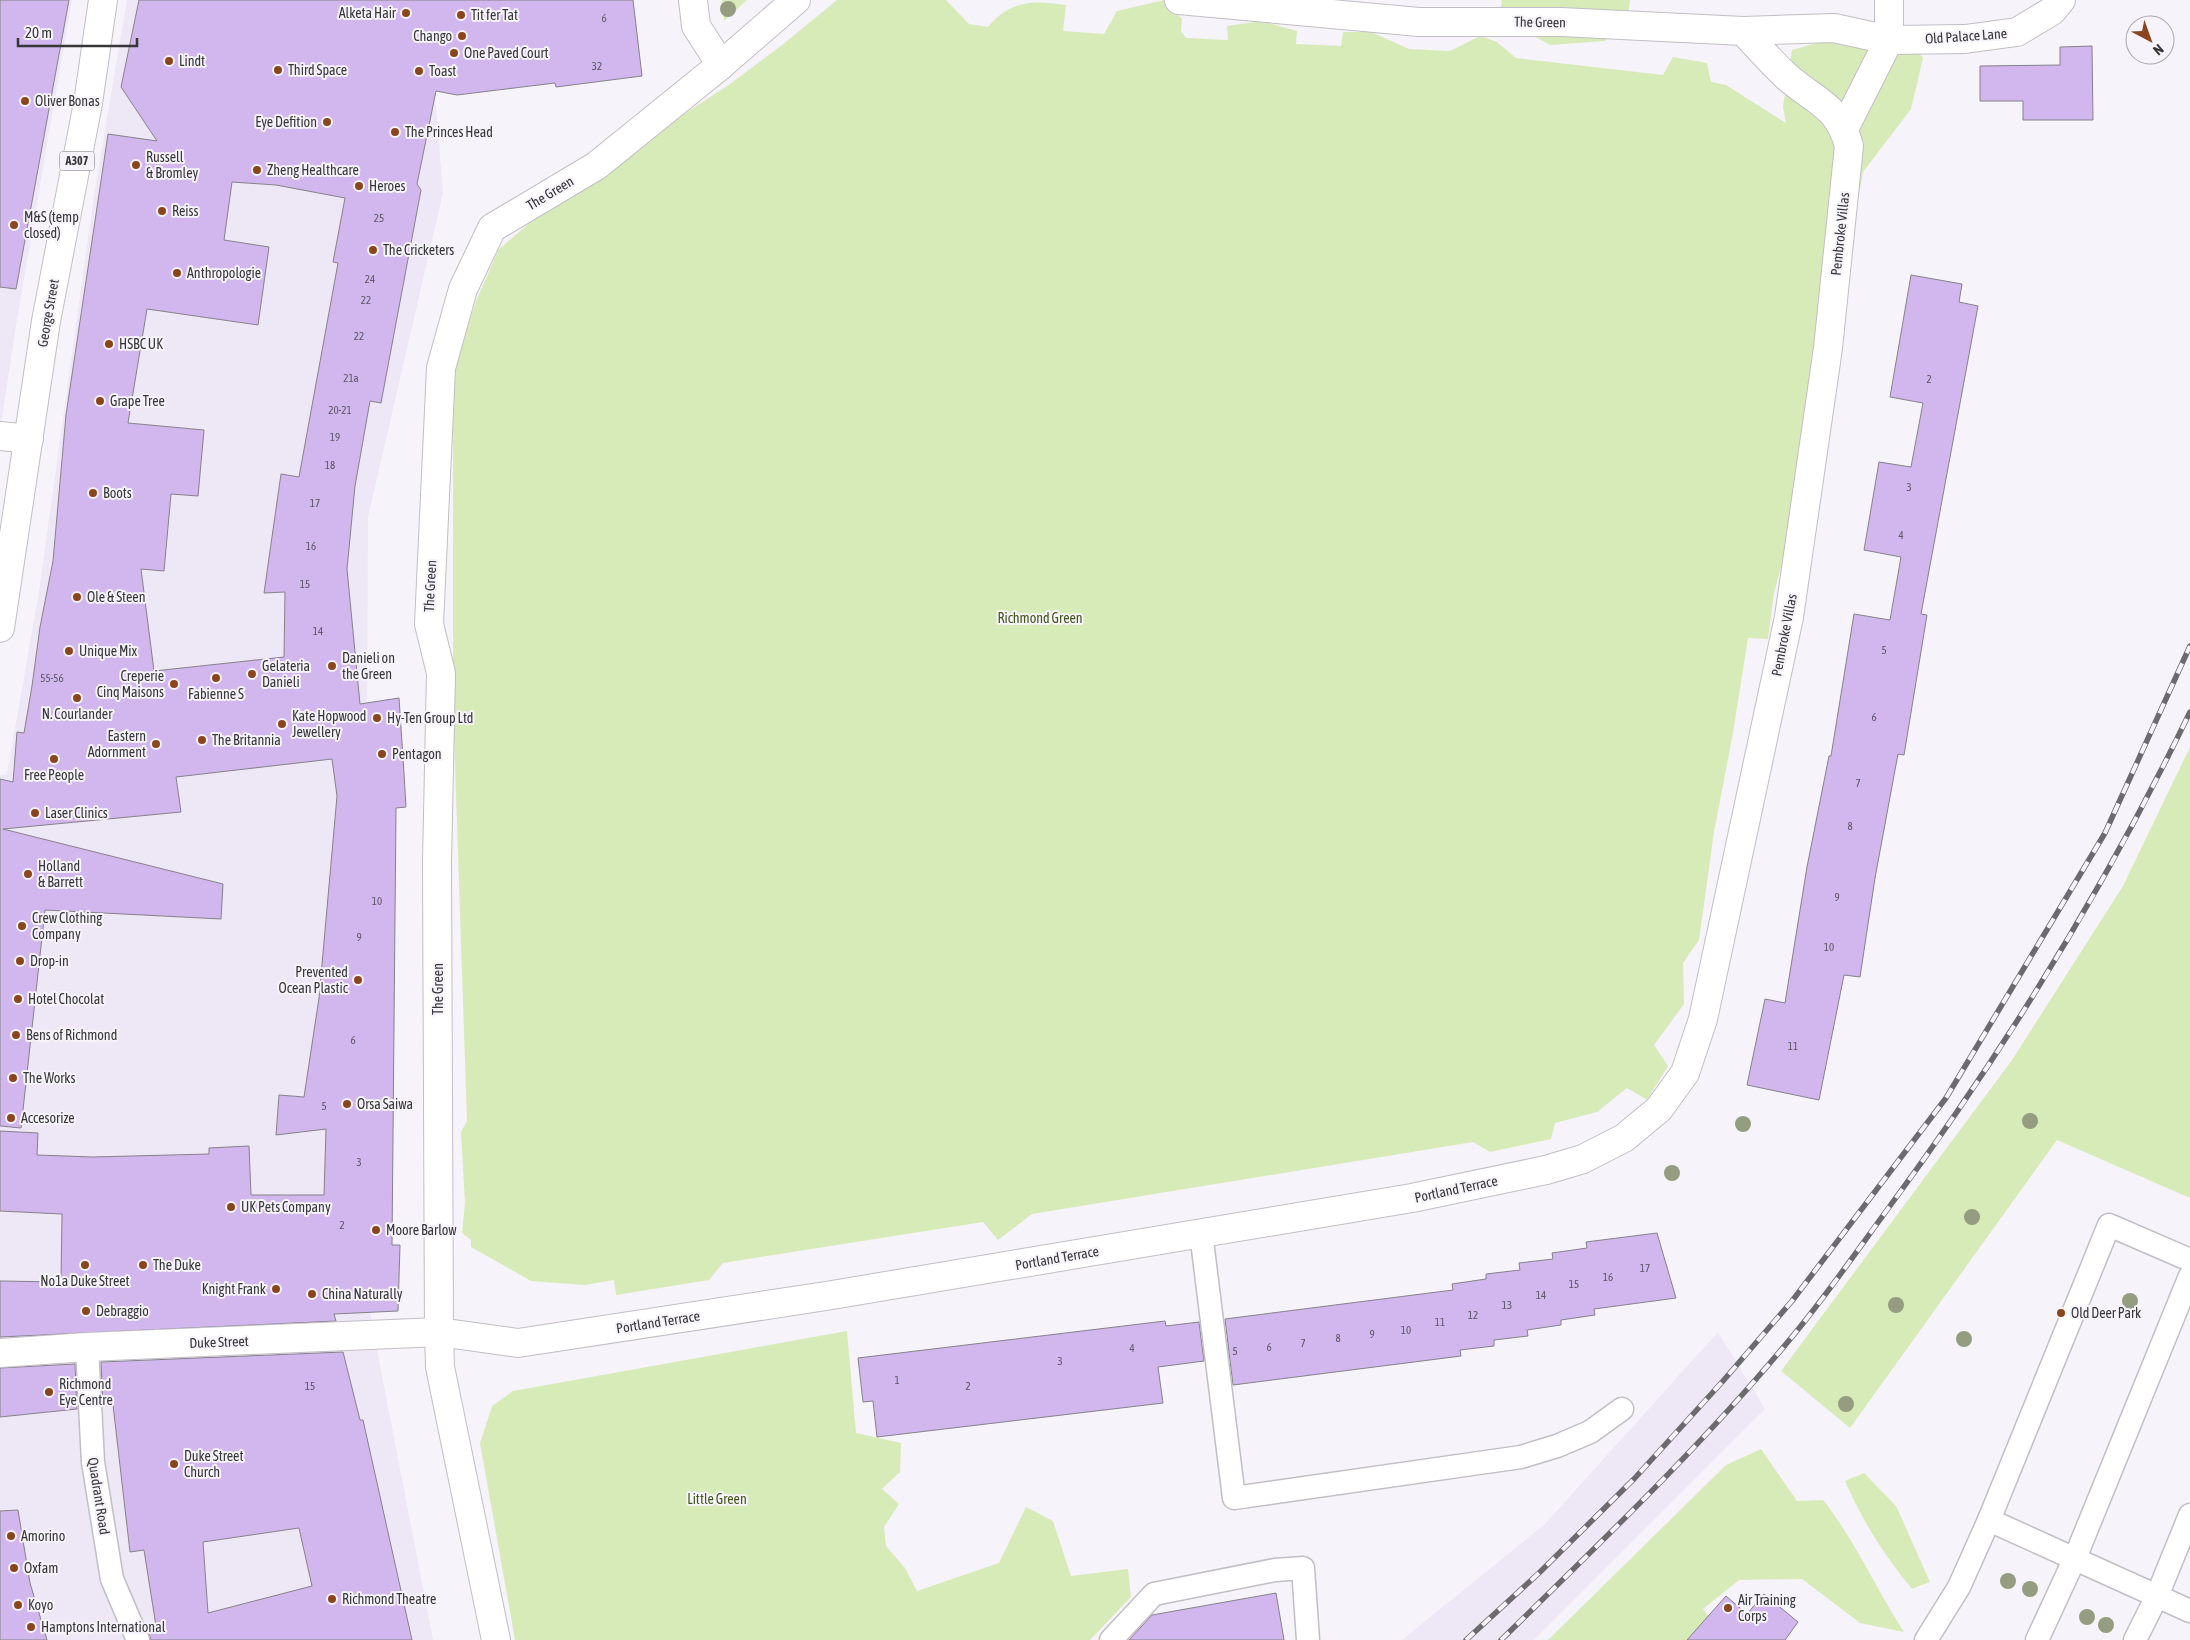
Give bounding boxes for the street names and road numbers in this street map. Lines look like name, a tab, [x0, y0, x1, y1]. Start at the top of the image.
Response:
street label: The Green	[1514, 14, 1566, 30]
street label: Old Palace Lane	[1924, 25, 2008, 47]
road number: A307	[60, 152, 94, 170]
street label: The Green	[524, 173, 576, 213]
street label: Pembroke Villas	[1828, 192, 1852, 276]
street label: George Street	[34, 278, 62, 348]
street label: The Green	[421, 560, 439, 612]
street label: Pembroke Villas	[1768, 592, 1800, 678]
street label: The Green	[430, 963, 446, 1015]
street label: Portland Terrace	[1413, 1172, 1499, 1206]
street label: Portland Terrace	[1014, 1243, 1100, 1273]
street label: Portland Terrace	[615, 1307, 701, 1337]
street label: Duke Street	[189, 1333, 249, 1351]
street label: Quadrant Road	[85, 1456, 113, 1536]

